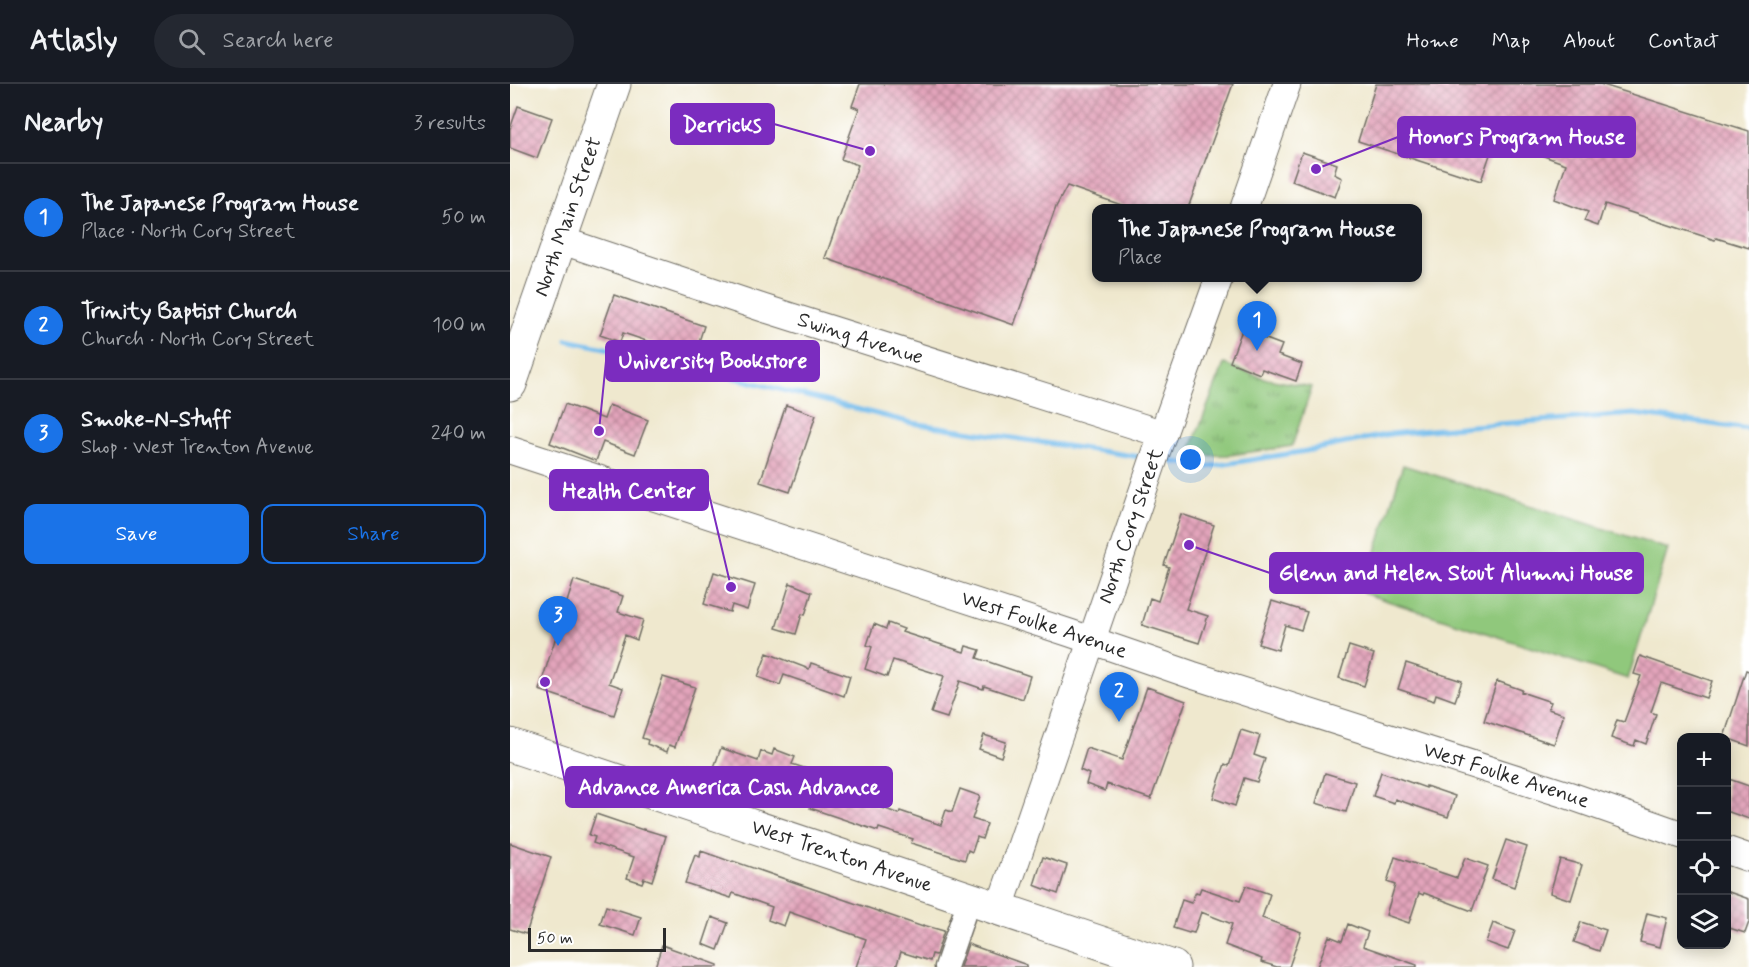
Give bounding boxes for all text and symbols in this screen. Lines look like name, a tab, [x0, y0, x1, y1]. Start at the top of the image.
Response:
search box	[154, 14, 574, 68]
text: Atlasly	[30, 23, 118, 60]
icon: search	[175, 25, 208, 58]
text: Search here	[223, 27, 333, 55]
text: Home	[1407, 27, 1459, 55]
text: Map	[1492, 27, 1530, 55]
text: About	[1563, 27, 1615, 55]
text: Contact	[1648, 27, 1719, 55]
callout: Derricks	[671, 104, 774, 144]
text: Nearby	[24, 106, 103, 140]
text: 3 results	[414, 110, 486, 137]
text: Derricks	[682, 112, 762, 140]
callout: Honors Program House	[1398, 117, 1635, 157]
text: Honors Program House	[1409, 124, 1626, 153]
street label: North Main Street	[527, 133, 609, 300]
text: The Japanese Program House	[81, 190, 359, 218]
text: 1	[39, 204, 48, 231]
text: 50 m	[441, 204, 486, 231]
popup	[1092, 204, 1422, 282]
text: The Japanese Program House	[1118, 216, 1396, 244]
text: Place · North Cory Street	[81, 218, 295, 245]
text: Place	[1118, 244, 1162, 271]
text: Trinity Baptist Church	[81, 298, 297, 326]
pin: 1	[1238, 302, 1276, 351]
street label: Swing Avenue	[794, 306, 927, 372]
text: 2	[39, 312, 48, 339]
text: 100 m	[432, 312, 486, 339]
text: Church · North Cory Street	[81, 326, 314, 353]
callout: University Bookstore	[606, 341, 819, 381]
text: University Bookstore	[619, 348, 807, 376]
text: Smoke-N-Stuff	[81, 406, 231, 434]
text: 3	[39, 420, 48, 447]
text: 240 m	[431, 420, 486, 447]
text: Shop · West Trenton Avenue	[81, 434, 314, 461]
street label: North Cory Street	[1091, 444, 1171, 607]
your location	[1176, 445, 1205, 474]
callout: Health Center	[550, 470, 708, 510]
text: Health Center	[562, 478, 697, 506]
button: Save	[24, 504, 249, 564]
button: Share	[261, 504, 486, 564]
callout: Glenn and Helen Stout Alumni House	[1270, 553, 1643, 593]
text: Glenn and Helen Stout Alumni House	[1279, 560, 1633, 588]
street label: West Foulke Avenue	[958, 584, 1131, 666]
pin: 3	[538, 596, 578, 646]
pin: 2	[1100, 672, 1138, 722]
map controls	[1677, 733, 1731, 949]
button: +	[1677, 733, 1731, 787]
street label: West Foulke Avenue	[1419, 736, 1593, 815]
callout: Advance America Cash Advance	[566, 767, 892, 807]
text: Advance America Cash Advance	[578, 774, 881, 802]
button: −	[1677, 787, 1731, 841]
street label: West Trenton Avenue	[747, 813, 936, 900]
button: locate	[1677, 841, 1731, 895]
button: layers	[1677, 895, 1731, 949]
scale bar	[528, 925, 666, 952]
text: 50 m	[537, 928, 573, 949]

